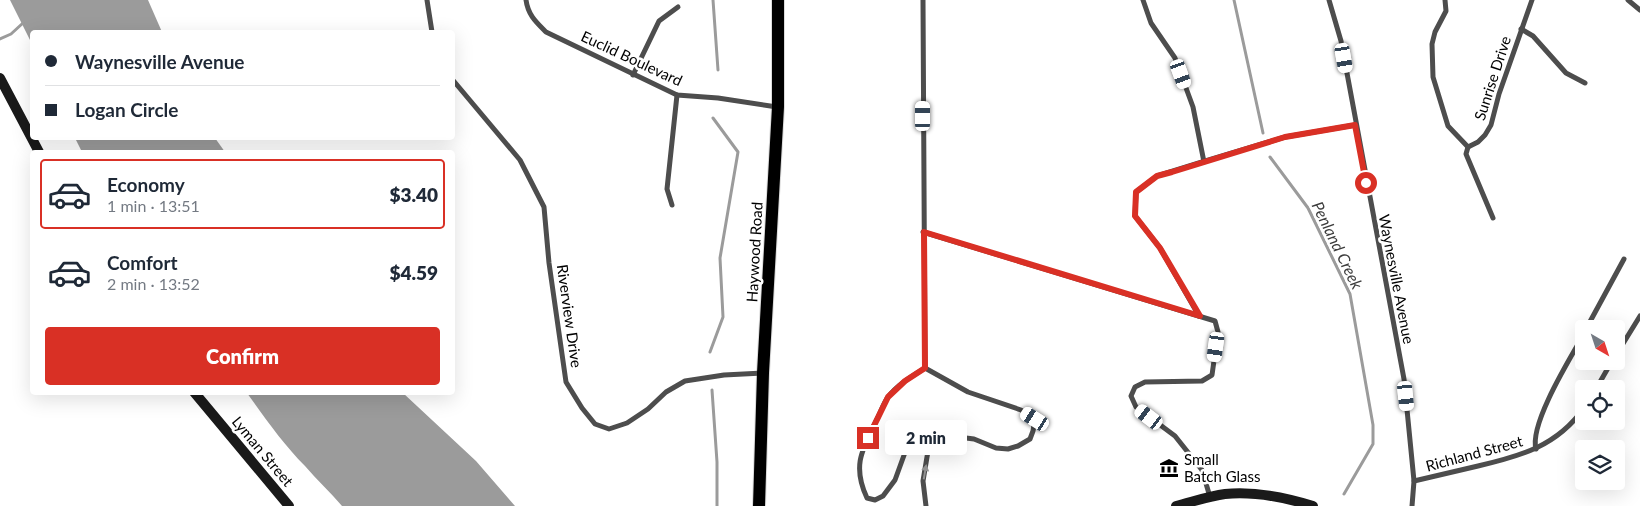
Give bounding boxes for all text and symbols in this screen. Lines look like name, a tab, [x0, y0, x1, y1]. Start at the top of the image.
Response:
street label: Euclid Boulevard	[579, 27, 685, 89]
street label: Sunrise Drive	[1470, 33, 1514, 123]
car	[1334, 42, 1353, 74]
text: Waynesville Avenue	[75, 50, 245, 73]
car	[1168, 57, 1193, 91]
text: Logan Circle	[75, 98, 178, 121]
car	[915, 101, 930, 131]
icon: car	[47, 172, 92, 217]
route start	[1355, 172, 1377, 194]
text: Economy	[107, 173, 185, 196]
text: $3.40	[389, 183, 438, 206]
text: 1 min · 13:51	[107, 196, 200, 215]
water label: Penland Creek	[1309, 198, 1368, 292]
street label: Haywood Road	[742, 201, 766, 303]
street label: Waynesville Avenue	[1376, 213, 1418, 345]
icon: car	[47, 250, 92, 295]
text: Comfort	[107, 251, 178, 274]
text: $4.59	[389, 261, 438, 284]
street label: Riverview Drive	[554, 263, 586, 369]
text: 2 min · 13:52	[107, 274, 200, 293]
north arrow	[1575, 320, 1625, 370]
map controls	[1575, 320, 1625, 490]
button: Confirm	[45, 327, 440, 385]
car	[1206, 331, 1225, 363]
car	[1396, 380, 1415, 412]
button: locate	[1575, 380, 1625, 430]
car	[1132, 402, 1165, 432]
car	[1018, 405, 1051, 433]
street label: Lyman Street	[229, 412, 298, 490]
callout: 2 min	[886, 420, 968, 456]
route end	[857, 427, 879, 449]
text: 2 min	[906, 428, 946, 447]
street label: Richland Street	[1424, 431, 1525, 475]
button: layers	[1575, 440, 1625, 490]
place label: Small Batch Glass	[1184, 450, 1261, 485]
museum icon: Small Batch Glass	[1158, 457, 1180, 479]
one-way arrow	[921, 464, 929, 480]

